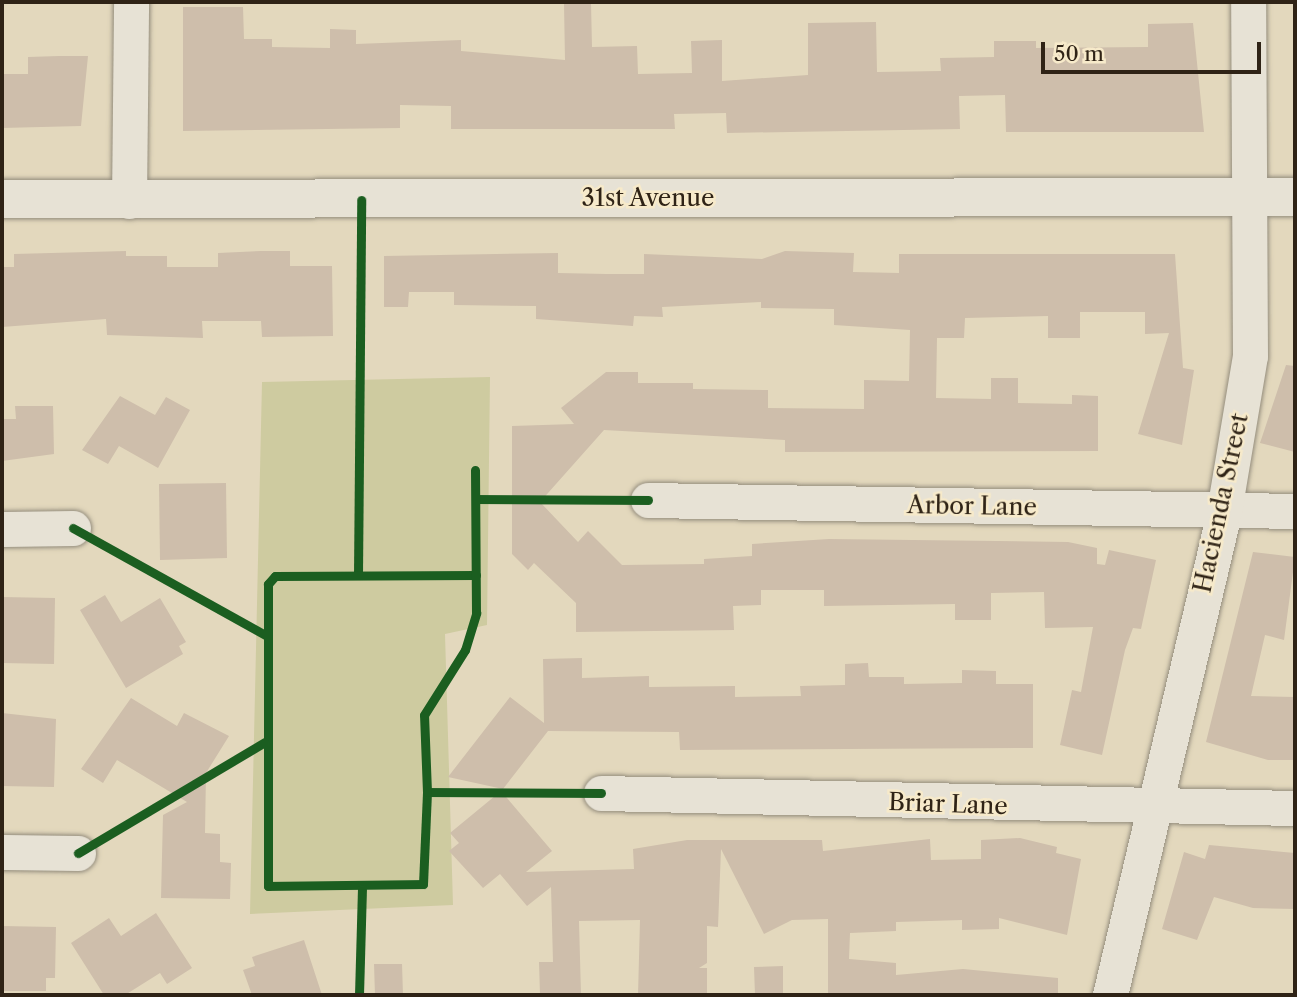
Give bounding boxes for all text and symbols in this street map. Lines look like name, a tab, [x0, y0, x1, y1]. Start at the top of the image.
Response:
scale bar	[1045, 28, 1266, 72]
text: 50 m	[1054, 41, 1104, 66]
street label: 31st Avenue	[581, 184, 715, 212]
street label: Hacienda Street	[1188, 410, 1254, 596]
street label: Arbor Lane	[907, 490, 1037, 522]
street label: Briar Lane	[887, 788, 1009, 820]

